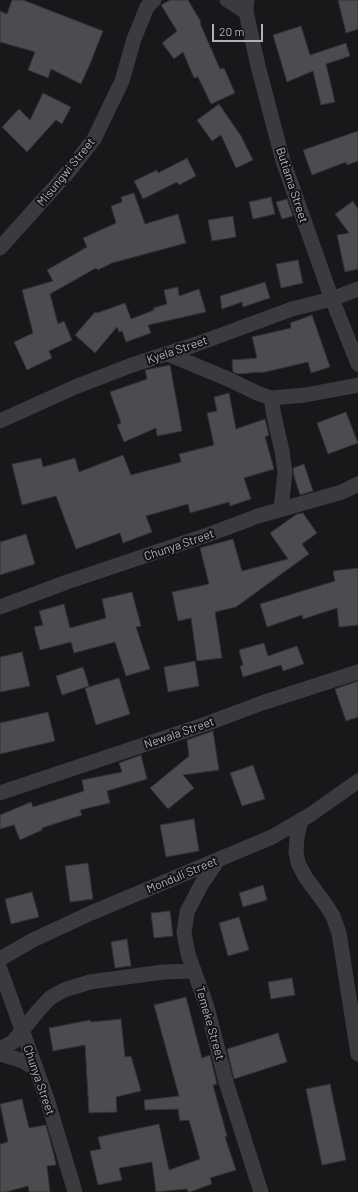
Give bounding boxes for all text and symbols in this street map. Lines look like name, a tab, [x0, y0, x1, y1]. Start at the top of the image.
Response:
scale bar	[214, 16, 265, 42]
text: 20 m	[219, 24, 245, 38]
street label: Misungwi Street	[34, 135, 98, 209]
street label: Butiama Street	[273, 145, 311, 225]
street label: Kyela Street	[145, 333, 209, 367]
street label: Chunya Street	[142, 526, 216, 564]
street label: Newala Street	[142, 714, 216, 752]
street label: Monduli Street	[144, 854, 220, 896]
street label: Temeke Street	[193, 985, 227, 1061]
street label: Chunya Street	[20, 1043, 58, 1117]

